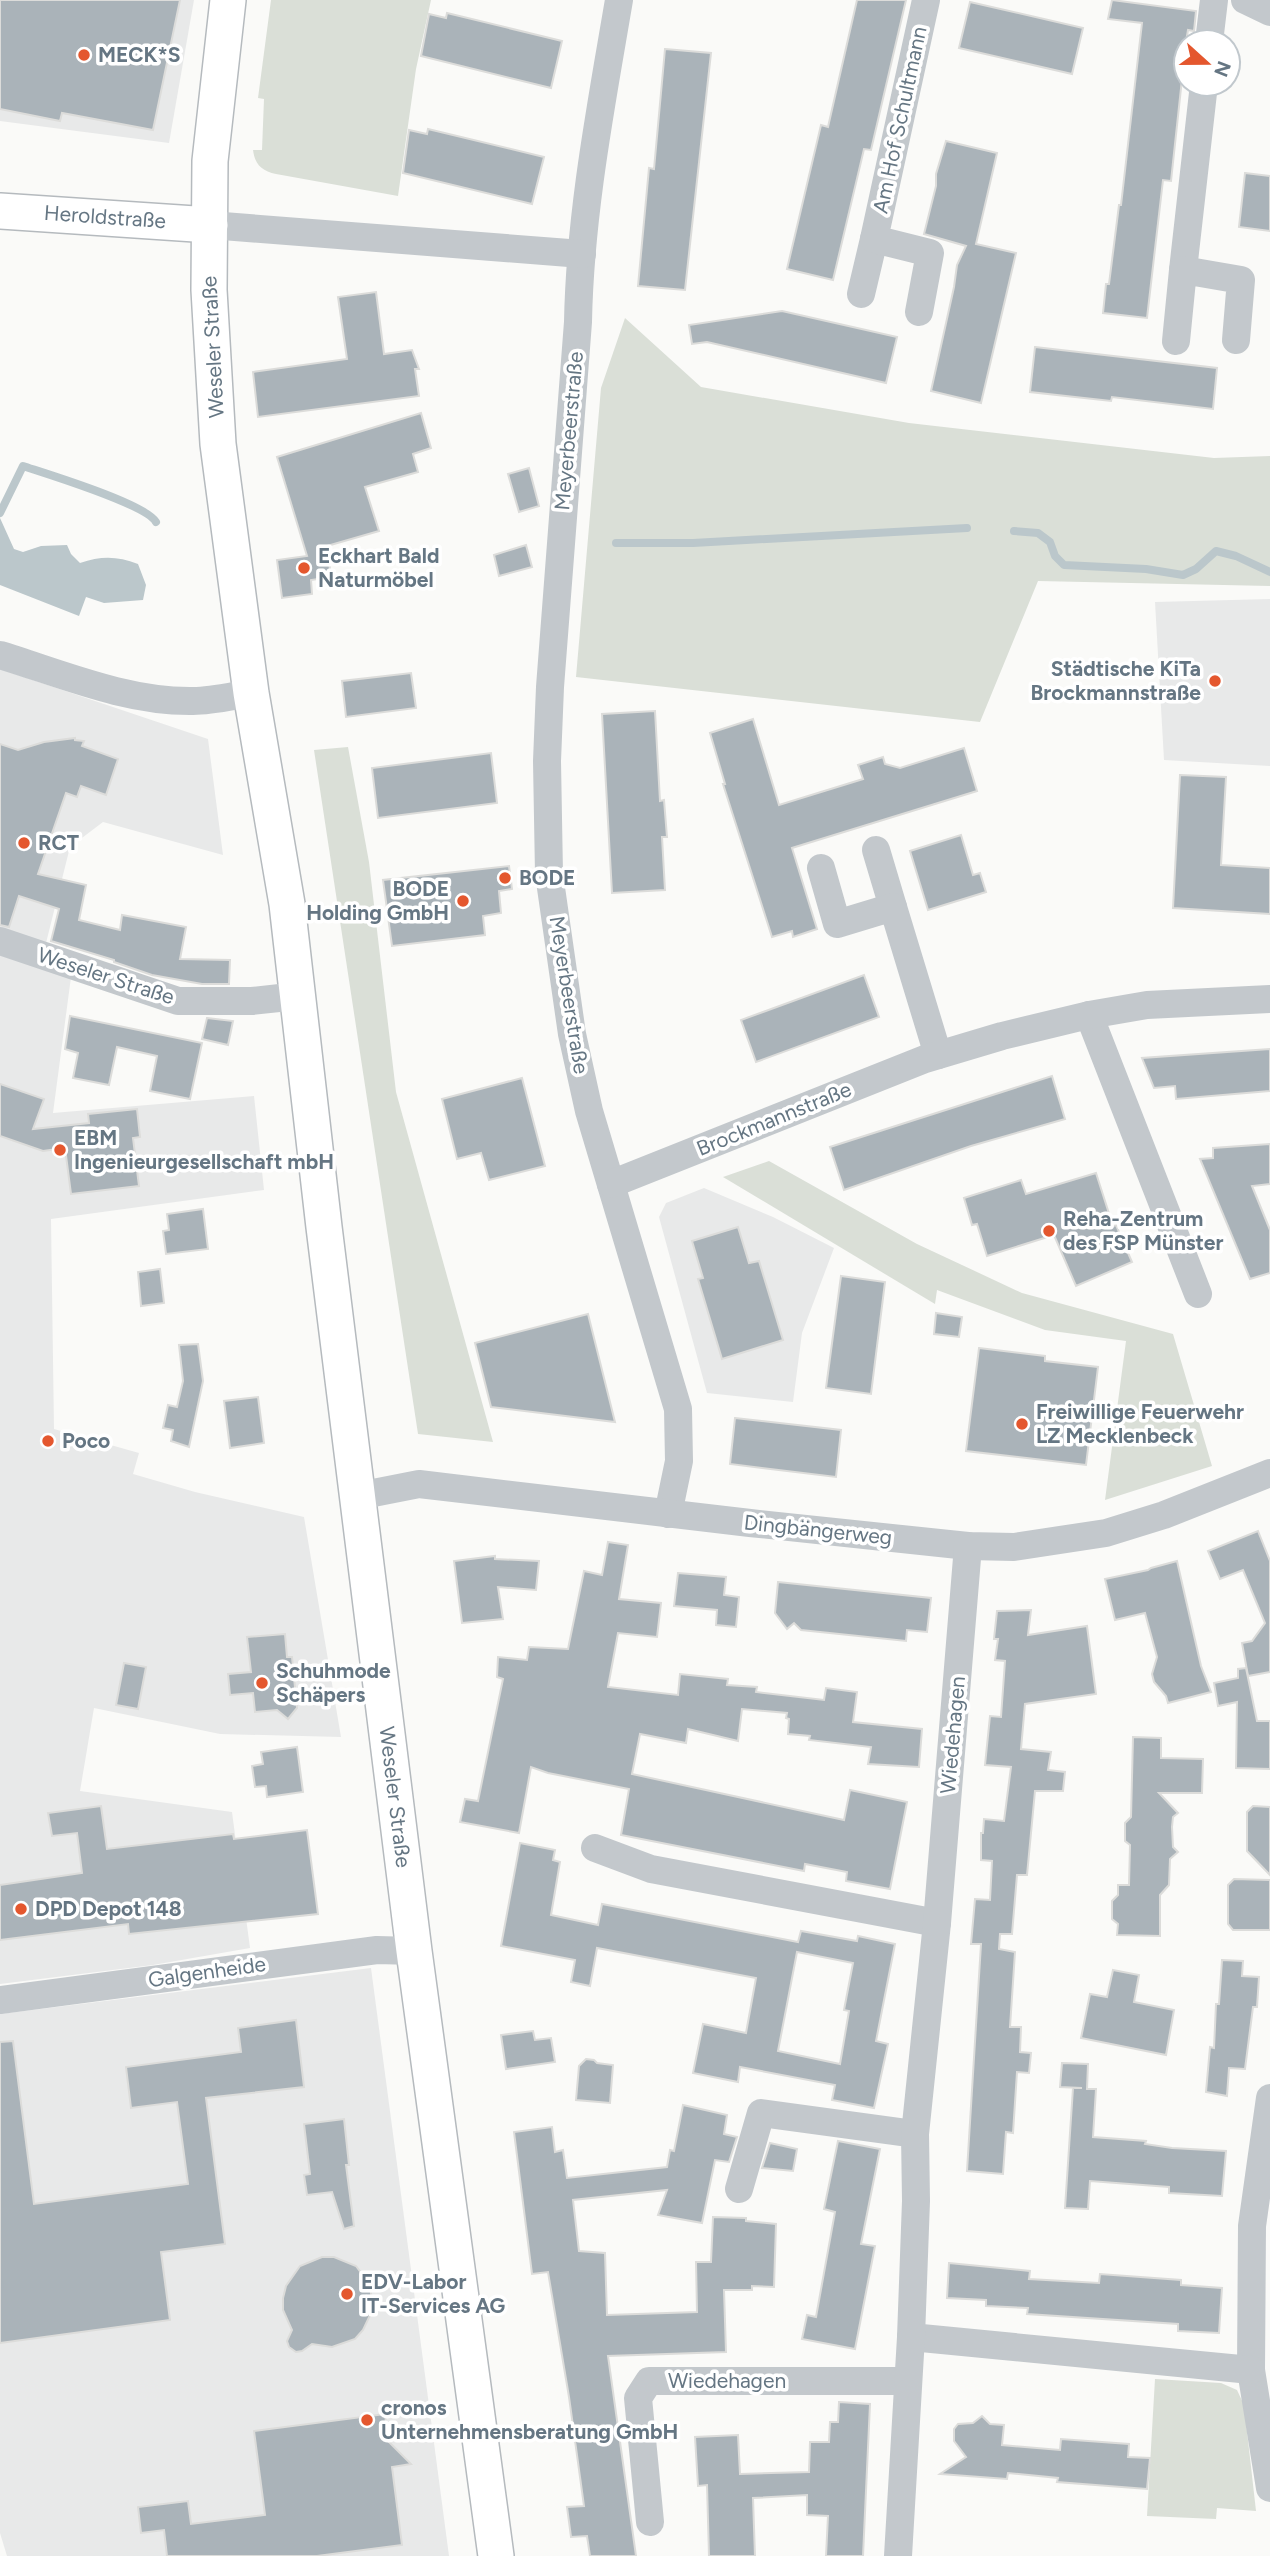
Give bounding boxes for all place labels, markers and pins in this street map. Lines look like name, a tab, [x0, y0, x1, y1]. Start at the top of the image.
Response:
place label: MECK*S	[98, 42, 181, 67]
marker: MECK*S	[76, 47, 92, 63]
place label: Eckhart Bald Naturmöbel	[318, 543, 439, 592]
marker: Eckhart Bald Naturmöbel	[296, 560, 312, 576]
place label: Städtische KiTa Brockmannstraße	[1031, 656, 1201, 705]
marker: Städtische KiTa Brockmannstraße	[1207, 673, 1223, 689]
place label: RCT	[38, 830, 79, 855]
marker: RCT	[16, 835, 32, 851]
place label: BODE	[519, 865, 575, 890]
marker: BODE	[497, 870, 513, 886]
place label: BODE Holding GmbH	[306, 876, 449, 925]
marker: BODE Holding GmbH	[455, 893, 471, 909]
place label: EBM Ingenieurgesellschaft mbH	[74, 1125, 334, 1174]
marker: EBM Ingenieurgesellschaft mbH	[52, 1142, 68, 1158]
place label: Reha-Zentrum des FSP Münster	[1063, 1206, 1223, 1255]
marker: Reha-Zentrum des FSP Münster	[1041, 1223, 1057, 1239]
place label: Freiwillige Feuerwehr LZ Mecklenbeck	[1036, 1399, 1244, 1448]
marker: Freiwillige Feuerwehr LZ Mecklenbeck	[1014, 1416, 1030, 1432]
place label: Poco	[62, 1428, 110, 1453]
marker: Poco	[40, 1433, 56, 1449]
place label: Schuhmode Schäpers	[276, 1658, 391, 1707]
marker: Schuhmode Schäpers	[254, 1675, 270, 1691]
place label: DPD Depot 148	[35, 1896, 182, 1921]
marker: DPD Depot 148	[13, 1901, 29, 1917]
place label: EDV-Labor IT-Services AG	[361, 2269, 505, 2318]
marker: EDV-Labor IT-Services AG	[339, 2286, 355, 2302]
place label: cronos Unternehmensberatung GmbH	[381, 2395, 678, 2444]
marker: cronos Unternehmensberatung GmbH	[359, 2412, 375, 2428]

